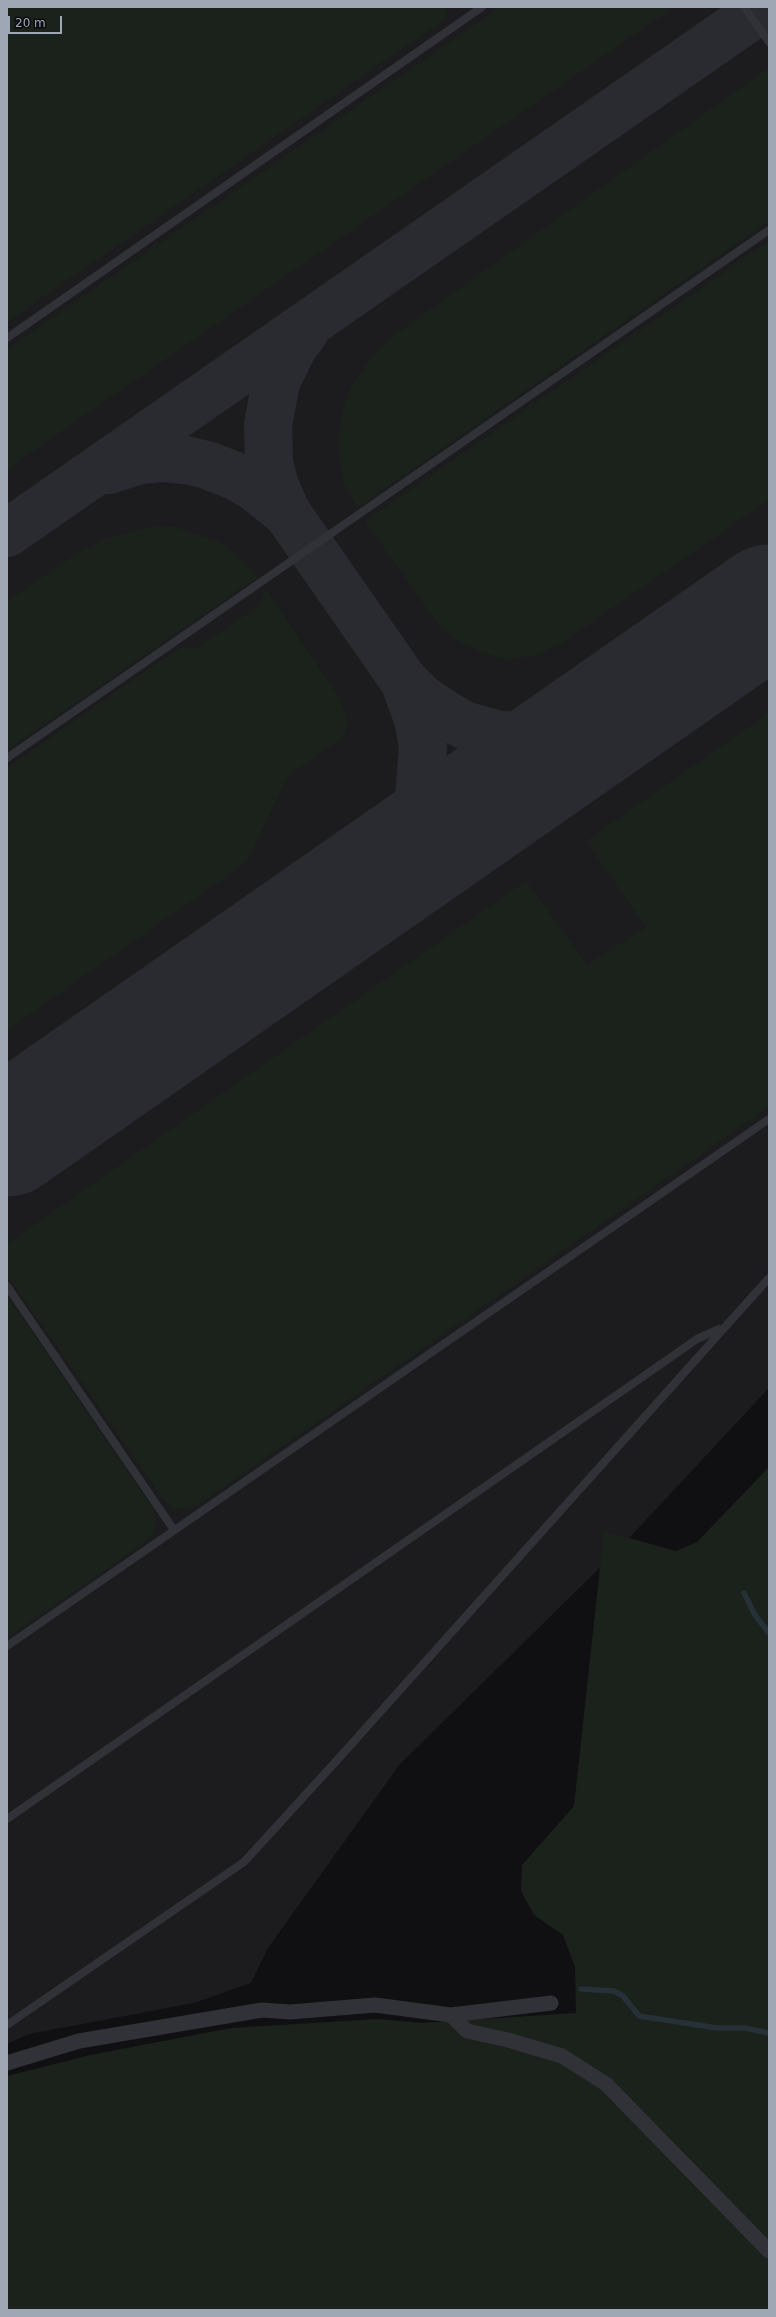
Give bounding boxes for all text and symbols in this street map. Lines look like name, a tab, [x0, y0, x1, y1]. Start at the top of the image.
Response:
scale bar	[10, 8, 64, 34]
text: 20 m	[15, 16, 46, 30]

